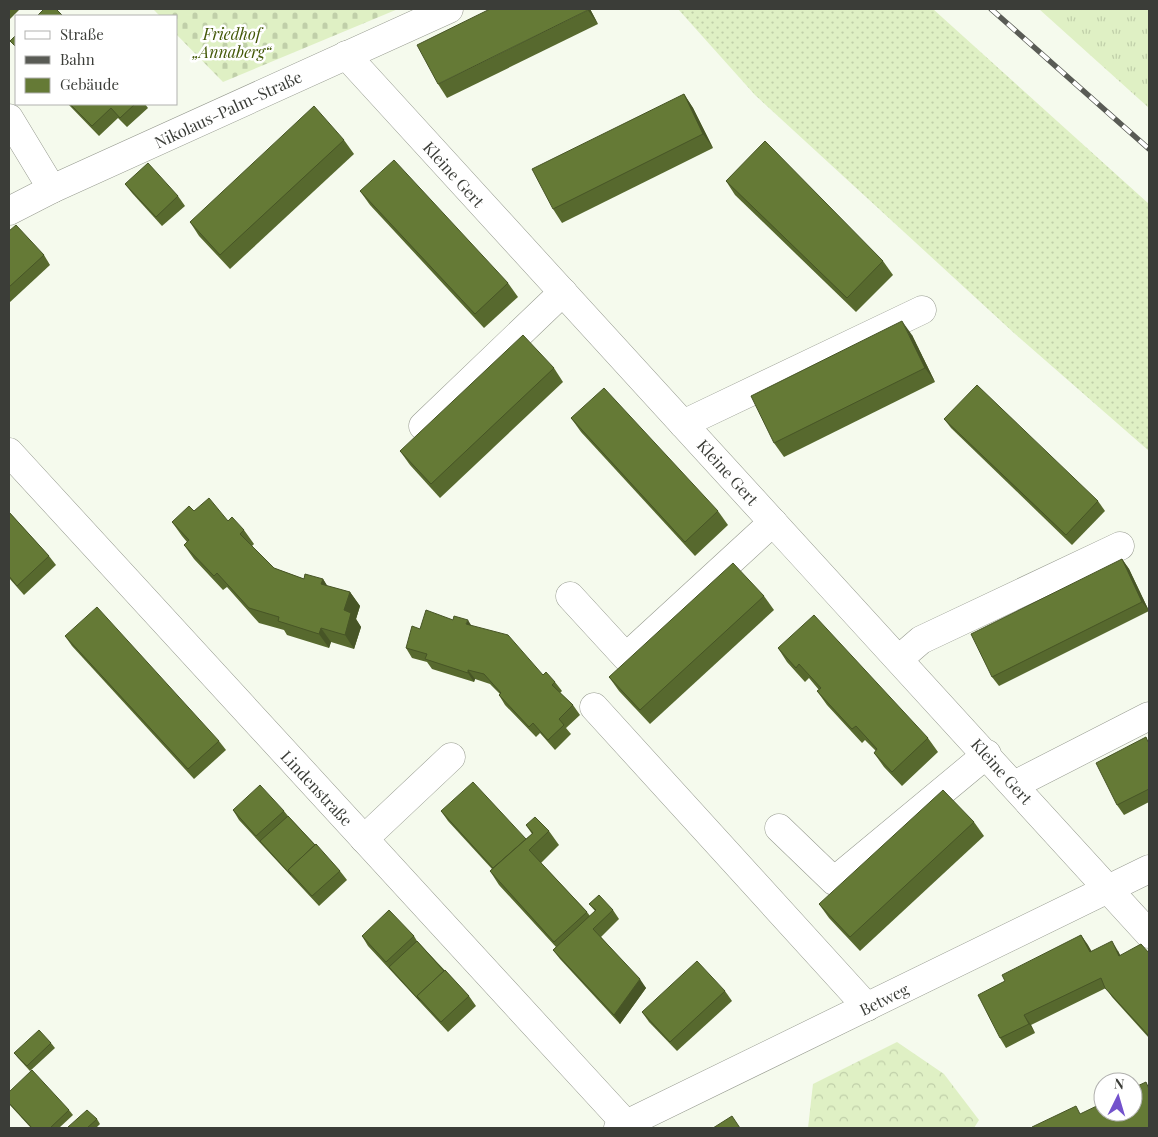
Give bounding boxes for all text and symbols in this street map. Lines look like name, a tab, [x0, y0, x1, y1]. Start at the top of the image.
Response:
legend	[15, 15, 178, 105]
park label: Friedhof „Annaberg“	[192, 23, 273, 62]
text: Straße	[60, 24, 104, 44]
text: Bahn	[60, 49, 95, 69]
street label: Nikolaus-Palm-Straße	[151, 66, 305, 152]
text: Gebäude	[60, 74, 119, 94]
street label: Kleine Gert	[419, 137, 489, 212]
street label: Kleine Gert	[693, 435, 763, 510]
street label: Kleine Gert	[967, 734, 1037, 809]
street label: Lindenstraße	[277, 746, 357, 830]
street label: Betweg	[856, 978, 913, 1020]
north arrow	[1093, 1072, 1143, 1122]
text: N	[1113, 1074, 1125, 1093]

